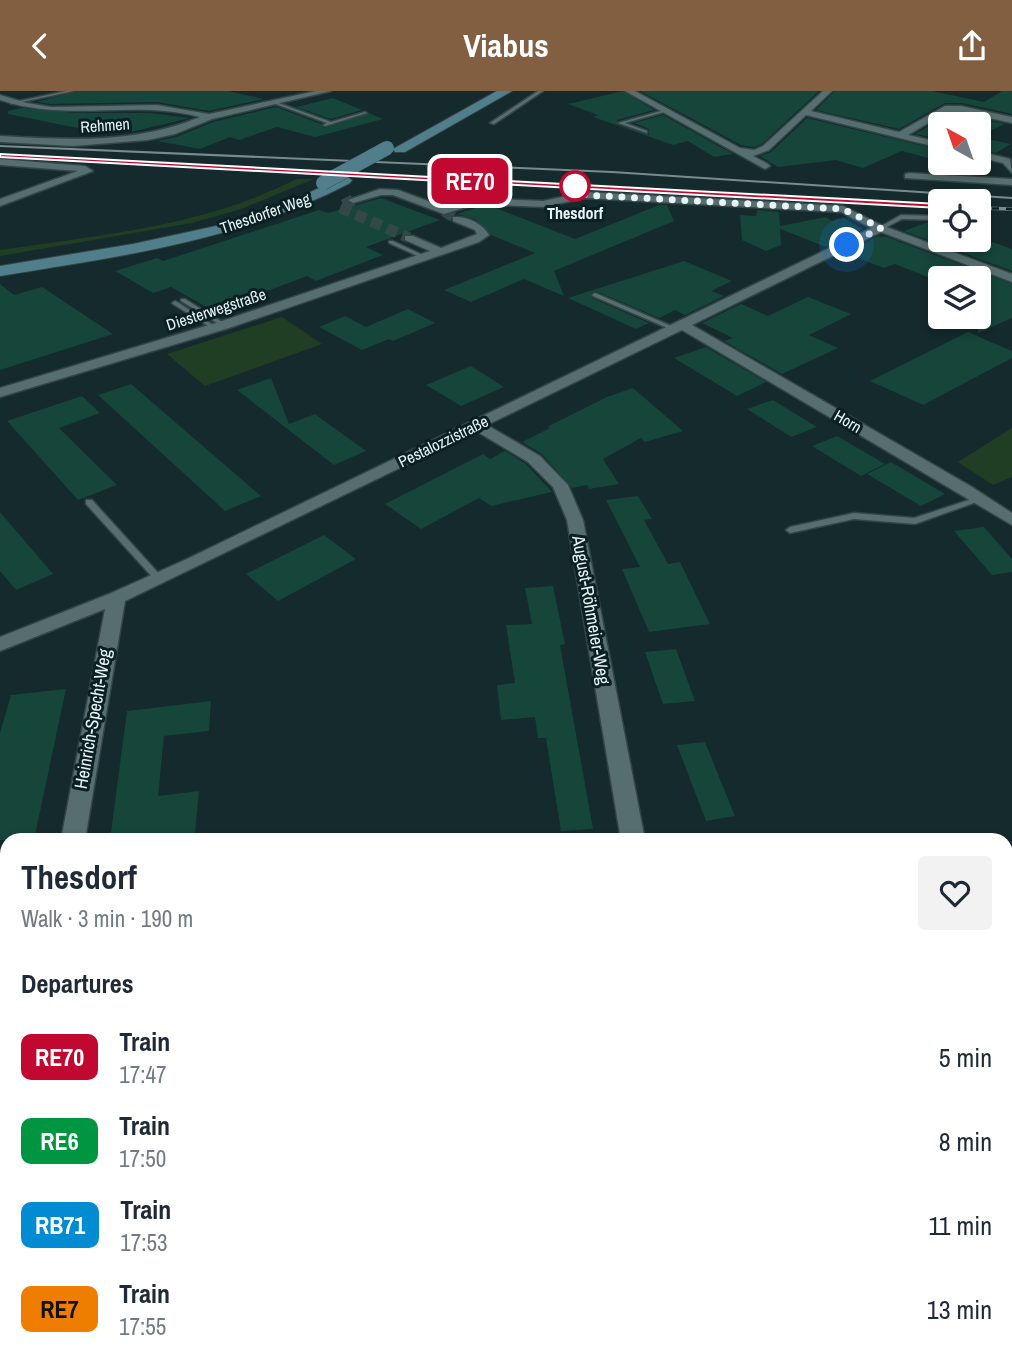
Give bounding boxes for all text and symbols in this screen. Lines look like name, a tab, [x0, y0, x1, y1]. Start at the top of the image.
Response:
text: Viabus	[463, 24, 549, 67]
icon: back	[21, 27, 59, 65]
icon: share	[953, 27, 991, 65]
street label: Rehmen	[79, 112, 131, 138]
north arrow	[928, 112, 990, 175]
map controls	[928, 112, 991, 329]
line badge: RE70	[421, 158, 519, 204]
text: RE70	[445, 165, 495, 197]
marker: Thesdorf	[560, 171, 590, 201]
street label: Thesdorfer Weg	[217, 187, 314, 239]
button: locate	[928, 189, 991, 252]
place label: Thesdorf	[547, 202, 604, 224]
your location	[829, 227, 864, 262]
button: layers	[928, 266, 991, 329]
street label: Diesterwegstraße	[163, 283, 269, 335]
street label: Horn	[830, 404, 866, 438]
street label: Pestalozzistraße	[394, 410, 492, 472]
street label: August-Röhmeier-Weg	[566, 533, 617, 687]
street label: Heinrich-Specht-Weg	[68, 646, 117, 791]
text: Thesdorf	[21, 855, 137, 899]
button: heart	[918, 856, 992, 930]
text: Walk · 3 min · 190 m	[21, 903, 193, 934]
text: Departures	[21, 966, 134, 1001]
text: Train	[119, 1024, 170, 1059]
text: 5 min	[939, 1040, 992, 1075]
text: RE70	[35, 1041, 84, 1073]
text: 17:47	[119, 1059, 166, 1090]
text: Train	[119, 1108, 170, 1143]
text: 8 min	[939, 1124, 992, 1159]
text: RE6	[40, 1125, 79, 1157]
text: 17:50	[119, 1143, 166, 1174]
text: Train	[120, 1192, 171, 1227]
text: 11 min	[928, 1208, 992, 1243]
text: RB71	[35, 1209, 85, 1241]
text: 17:53	[120, 1227, 168, 1258]
text: Train	[119, 1276, 170, 1311]
text: 13 min	[927, 1292, 992, 1327]
text: RE7	[40, 1293, 79, 1325]
text: 17:55	[119, 1311, 166, 1342]

